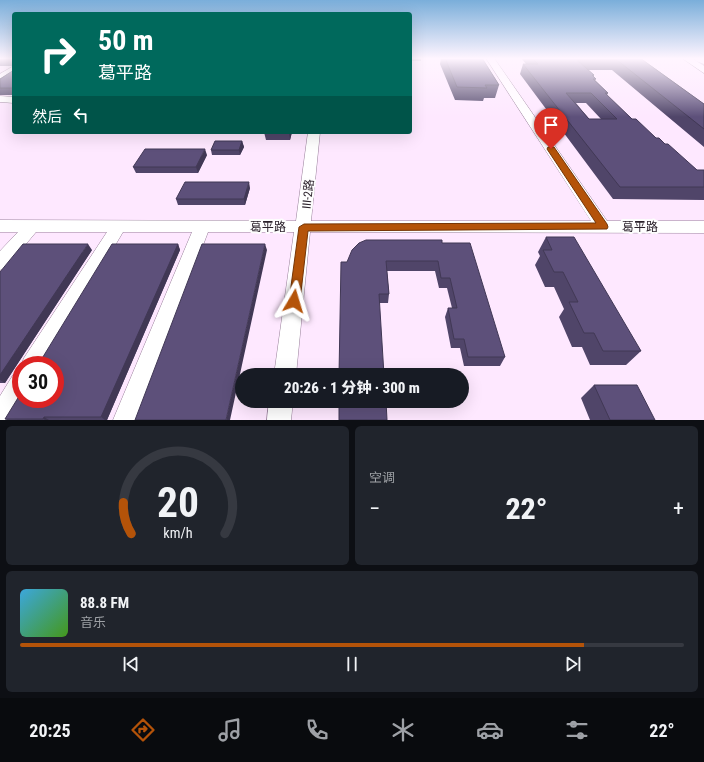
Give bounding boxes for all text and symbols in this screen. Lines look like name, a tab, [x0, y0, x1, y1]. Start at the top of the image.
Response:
text: 50 m	[98, 24, 154, 57]
icon: right	[32, 28, 84, 80]
text: 葛平路	[98, 62, 152, 83]
icon: left	[70, 104, 92, 126]
text: 然后	[32, 108, 62, 126]
pin	[534, 108, 568, 149]
icon: arrive	[540, 114, 562, 136]
street label: III-2路	[299, 178, 317, 210]
street label: 葛平路	[250, 220, 286, 234]
street label: 葛平路	[622, 220, 658, 234]
position arrow	[273, 280, 315, 322]
speed limit sign: 30	[12, 356, 64, 408]
text: 20:26 · 1 分钟 · 300 m	[284, 379, 420, 397]
text: 空调	[369, 470, 395, 485]
text: 20	[156, 477, 199, 526]
text: 22°	[505, 491, 548, 526]
text: −	[369, 496, 380, 521]
text: +	[673, 496, 684, 521]
text: km/h	[163, 524, 192, 540]
text: 88.8 FM	[80, 594, 129, 612]
text: 音乐	[80, 615, 106, 630]
icon: previous	[120, 653, 142, 675]
icon: pause	[341, 653, 363, 675]
icon: next	[562, 653, 584, 675]
icon: directions	[129, 716, 157, 744]
icon: music	[216, 716, 244, 744]
icon: phone	[303, 716, 331, 744]
icon: climate	[389, 716, 417, 744]
icon: car	[476, 716, 504, 744]
icon: filters	[563, 716, 591, 744]
text: 20:25	[29, 720, 71, 741]
text: 22°	[649, 720, 675, 741]

